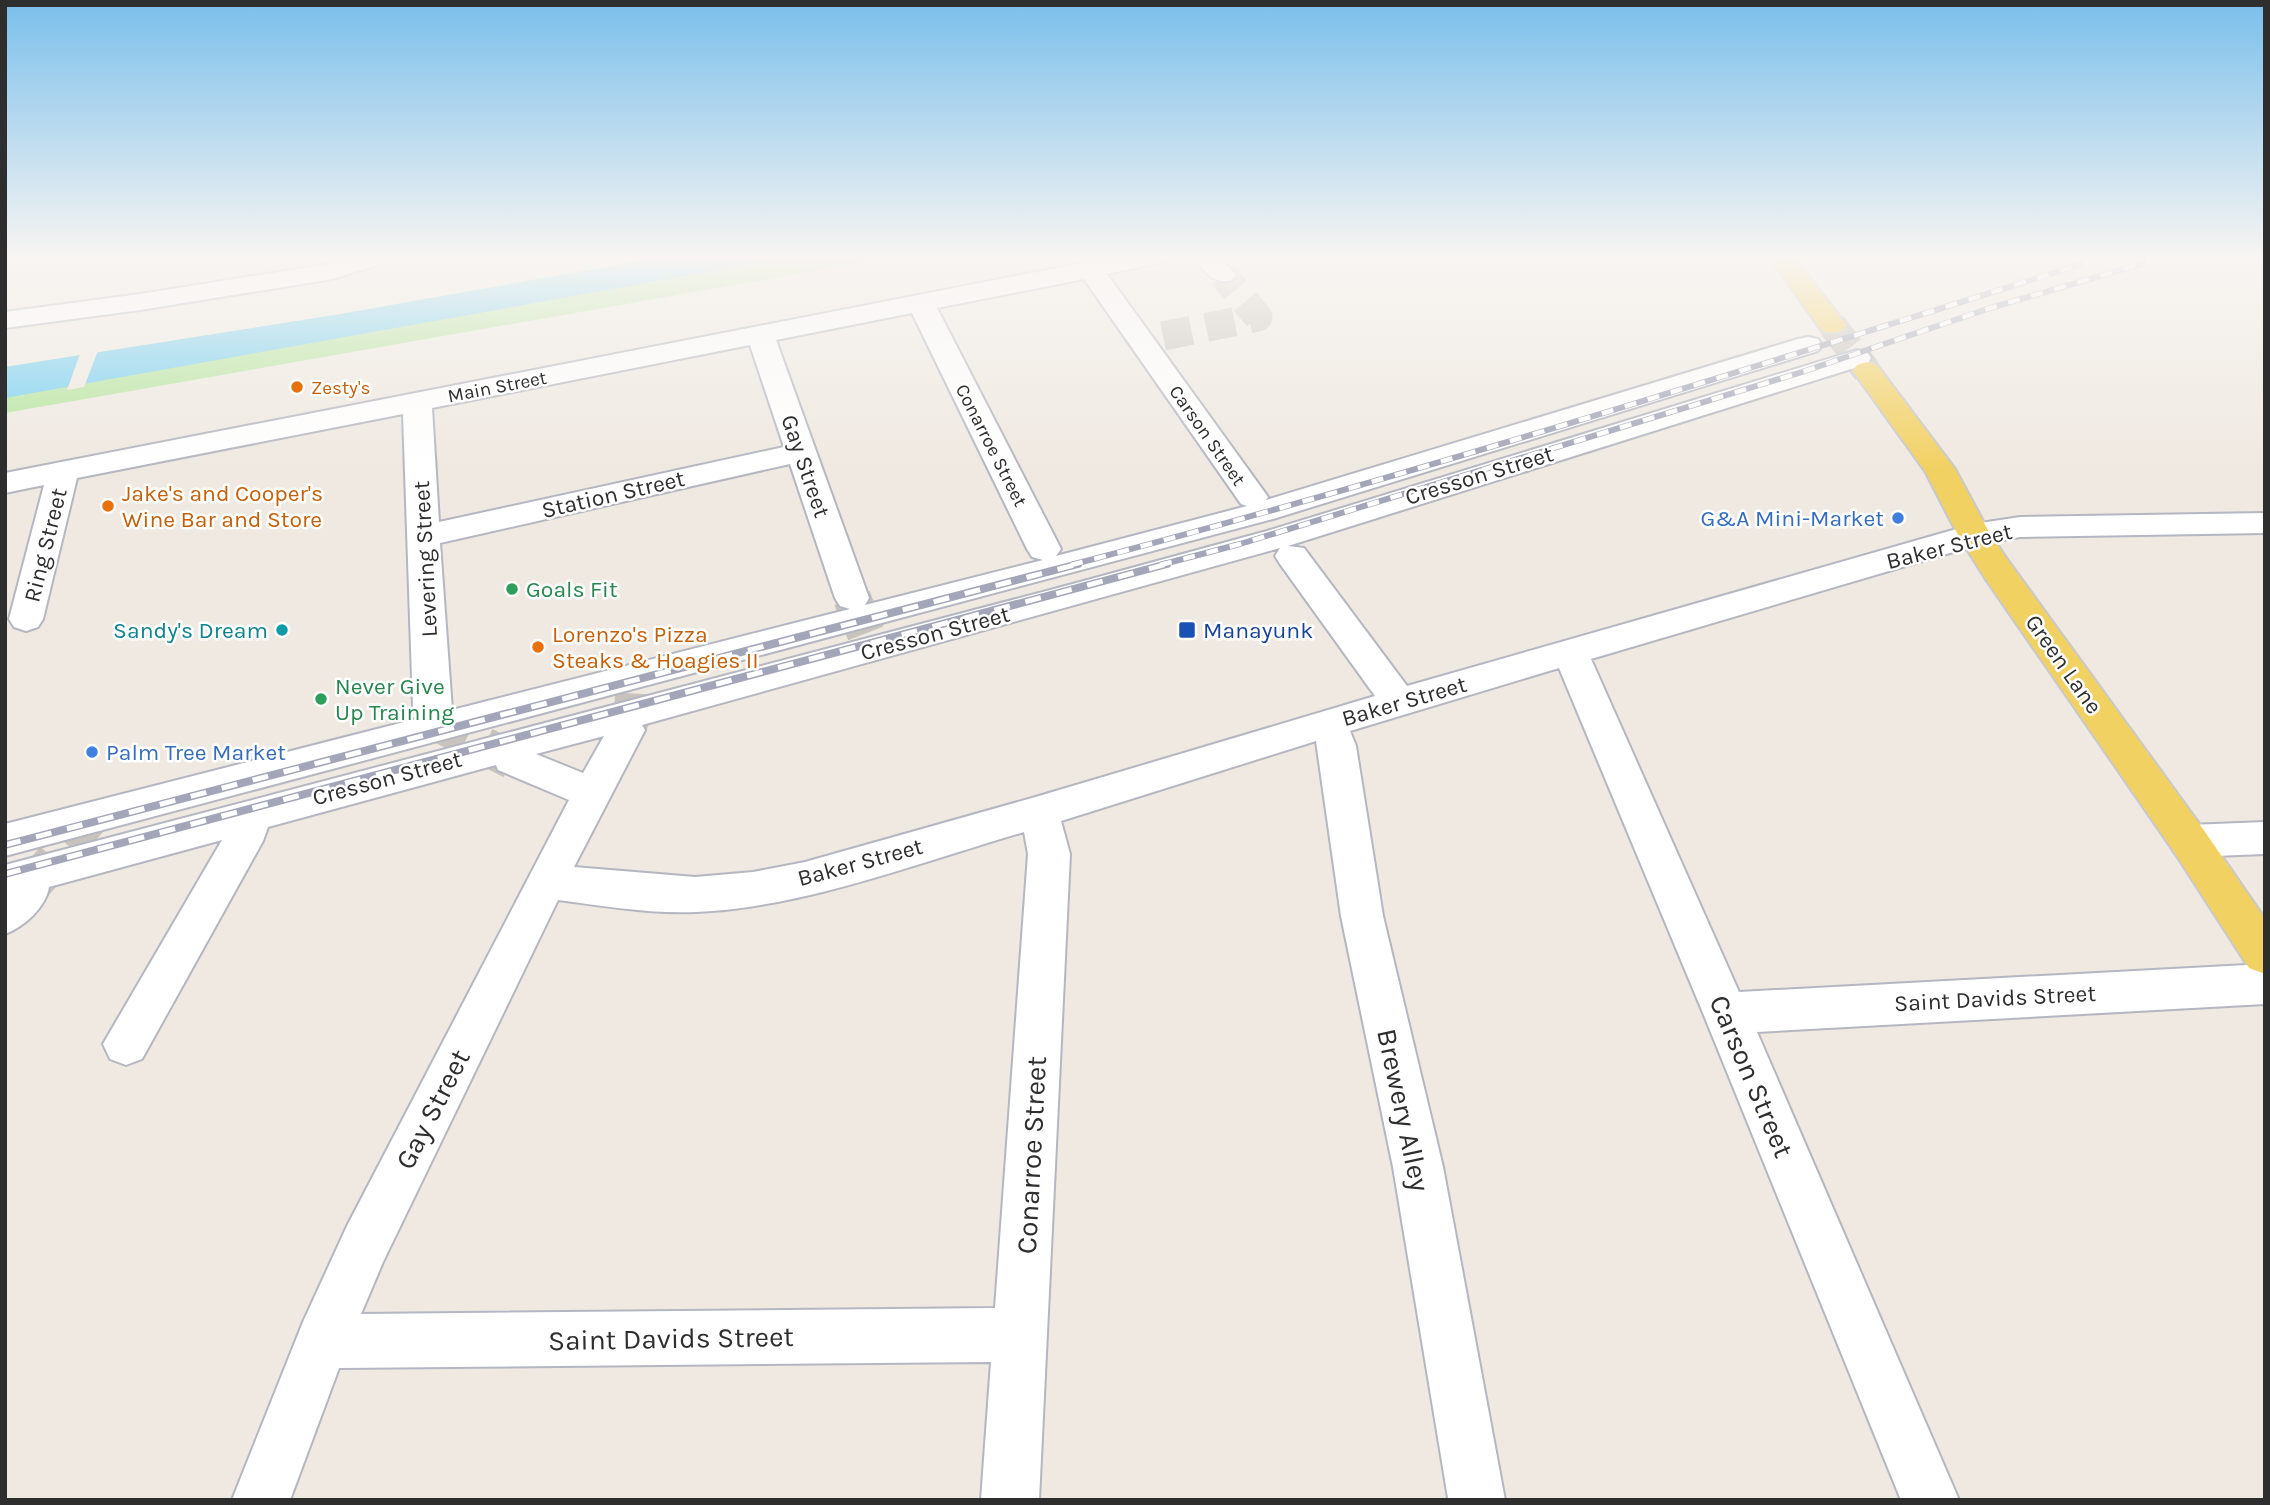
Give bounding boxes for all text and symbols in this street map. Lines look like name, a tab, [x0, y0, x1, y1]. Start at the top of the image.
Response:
street label: Main Street	[446, 367, 549, 407]
place label: Zesty's	[311, 377, 371, 399]
marker: Zesty's	[289, 379, 305, 395]
street label: Conarroe Street	[951, 381, 1031, 510]
street label: Carson Street	[1164, 381, 1250, 490]
street label: Gay Street	[775, 411, 836, 521]
street label: Cresson Street	[1402, 440, 1557, 511]
street label: Station Street	[539, 465, 688, 524]
place label: Jake's and Cooper's Wine Bar and Store	[122, 480, 323, 533]
street label: Levering Street	[408, 480, 443, 638]
street label: Ring Street	[18, 485, 73, 605]
marker: Jake's and Cooper's Wine Bar and Store	[100, 498, 116, 514]
place label: G&A Mini-Market	[1701, 505, 1884, 532]
marker: G&A Mini-Market	[1890, 510, 1906, 526]
street label: Baker Street	[1883, 518, 2015, 575]
place label: Goals Fit	[526, 576, 618, 603]
marker: Goals Fit	[504, 581, 520, 597]
street label: Cresson Street	[858, 600, 1013, 666]
street label: Green Lane	[2019, 609, 2108, 719]
place label: Sandy's Dream	[113, 617, 268, 644]
place label: Manayunk	[1203, 617, 1313, 644]
marker: Manayunk	[1177, 620, 1197, 640]
place label: Lorenzo's Pizza Steaks & Hoagies II	[552, 621, 759, 674]
marker: Sandy's Dream	[274, 622, 290, 638]
marker: Lorenzo's Pizza Steaks & Hoagies II	[530, 639, 546, 655]
street label: Baker Street	[1339, 671, 1470, 732]
place label: Never Give Up Training	[335, 673, 454, 726]
marker: Never Give Up Training	[313, 691, 329, 707]
place label: Palm Tree Market	[106, 739, 286, 766]
marker: Palm Tree Market	[84, 744, 100, 760]
street label: Cresson Street	[310, 745, 465, 811]
street label: Baker Street	[795, 833, 926, 892]
street label: Saint Davids Street	[1893, 980, 2097, 1017]
street label: Carson Street	[1703, 990, 1801, 1162]
street label: Brewery Alley	[1370, 1026, 1437, 1195]
street label: Gay Street	[388, 1044, 477, 1175]
street label: Conarroe Street	[1010, 1055, 1053, 1255]
street label: Saint Davids Street	[548, 1320, 794, 1357]

